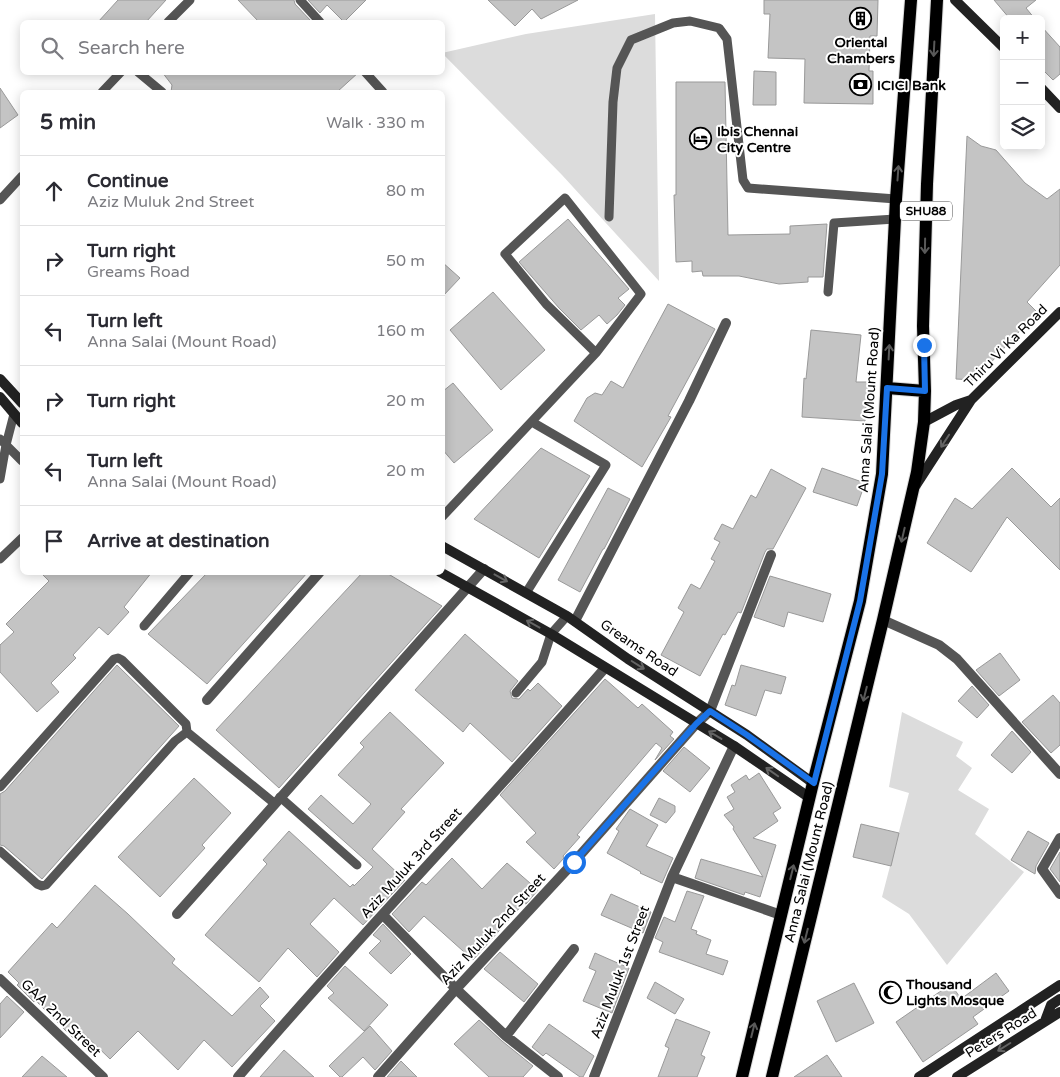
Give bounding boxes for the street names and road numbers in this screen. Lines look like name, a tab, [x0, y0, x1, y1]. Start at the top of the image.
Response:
road number: SHU88	[900, 202, 952, 220]
street label: Thiru Vi Ka Road	[961, 301, 1051, 391]
street label: Anna Salai (Mount Road)	[855, 327, 883, 493]
street label: Greams Road	[597, 616, 681, 680]
street label: Anna Salai (Mount Road)	[781, 780, 837, 944]
street label: Aziz Muluk 3rd Street	[357, 804, 466, 922]
street label: Aziz Muluk 2nd Street	[437, 869, 550, 988]
street label: Aziz Muluk 1st Street	[587, 902, 653, 1041]
street label: GAA 2nd Street	[17, 976, 105, 1061]
street label: Peters Road	[962, 1004, 1040, 1062]

